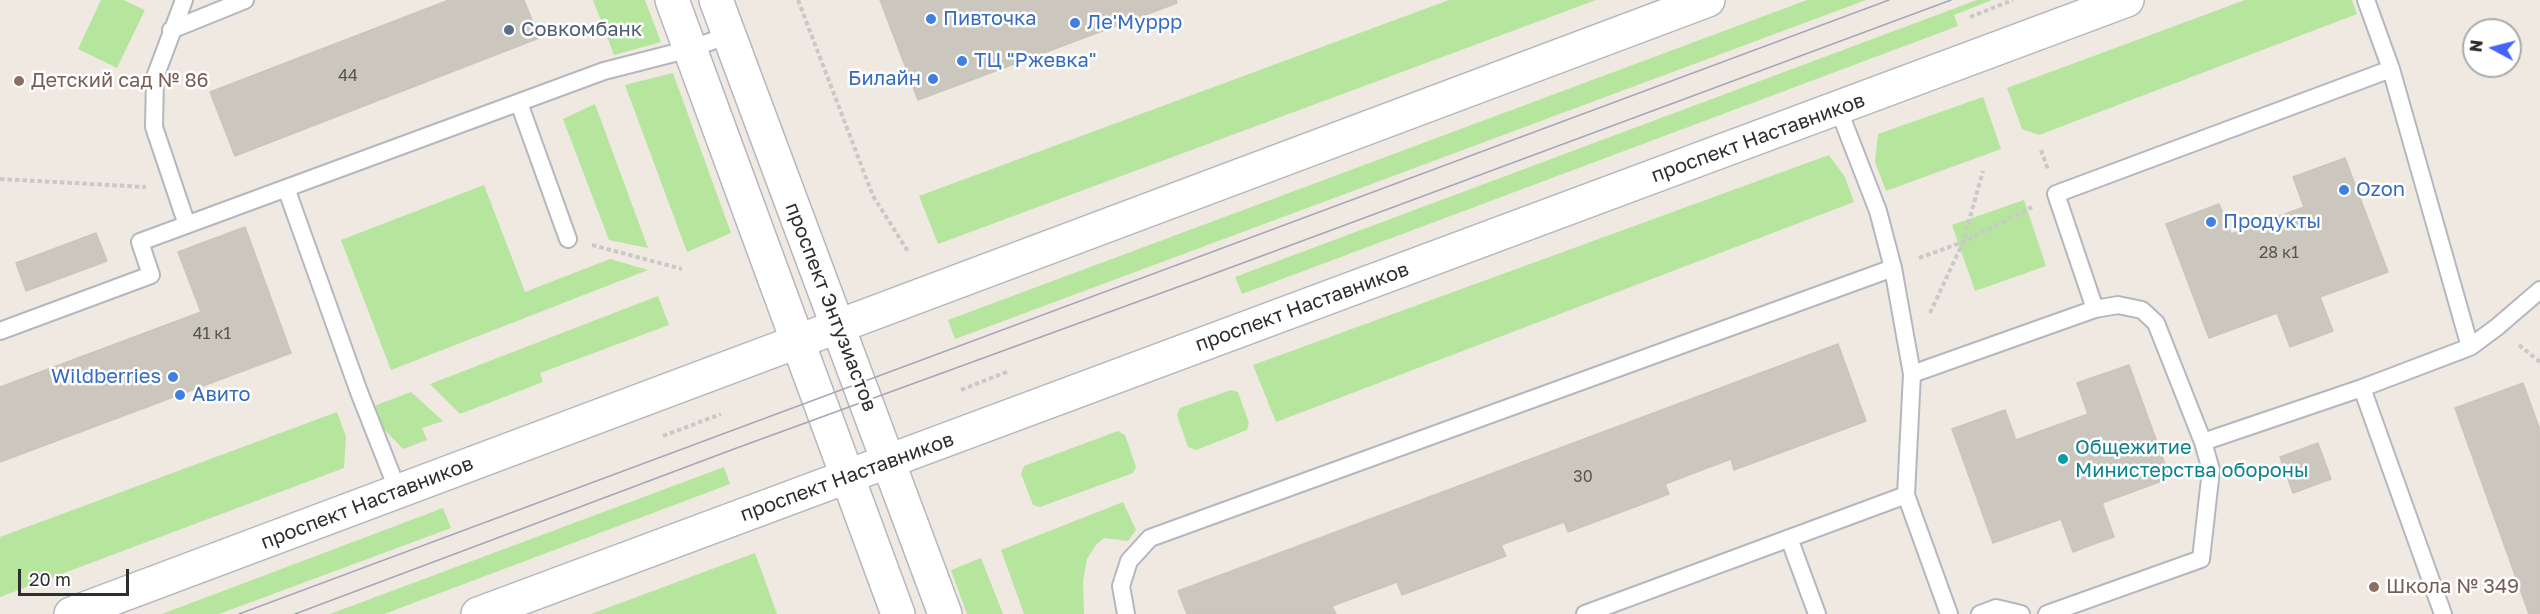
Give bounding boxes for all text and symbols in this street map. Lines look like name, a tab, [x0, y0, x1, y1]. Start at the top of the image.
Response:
place label: Пивточка	[943, 7, 1037, 31]
place label: Ле'Муррр	[1087, 11, 1182, 35]
marker: Пивточка	[924, 12, 938, 26]
marker: Ле'Муррр	[1068, 16, 1082, 30]
place label: Совкомбанк	[521, 18, 642, 42]
north arrow	[2462, 18, 2522, 78]
marker: Совкомбанк	[502, 23, 516, 37]
text: N	[2465, 39, 2487, 53]
place label: ТЦ "Ржевка"	[974, 49, 1096, 73]
marker: ТЦ "Ржевка"	[955, 54, 969, 68]
house number: 44	[338, 66, 358, 86]
place label: Билайн	[848, 67, 921, 91]
place label: Детский сад № 86	[31, 69, 209, 93]
marker: Билайн	[926, 72, 940, 86]
marker: Детский сад № 86	[12, 74, 26, 88]
street label: проспект Наставников	[1648, 88, 1868, 188]
place label: Ozon	[2356, 178, 2405, 202]
marker: Ozon	[2337, 183, 2351, 197]
street label: проспект Энтузиастов	[780, 199, 882, 415]
place label: Продукты	[2223, 210, 2321, 234]
marker: Продукты	[2204, 215, 2218, 229]
house number: 28 к1	[2259, 243, 2299, 263]
street label: проспект Наставников	[1192, 257, 1412, 357]
house number: 41 к1	[193, 324, 231, 344]
place label: Wildberries	[51, 365, 161, 389]
marker: Wildberries	[166, 370, 180, 384]
place label: Авито	[192, 383, 250, 407]
marker: Авито	[173, 388, 187, 402]
street label: проспект Наставников	[737, 427, 957, 527]
place label: Общежитие Министерства обороны	[2075, 436, 2308, 483]
street label: проспект Наставников	[258, 451, 476, 555]
marker: Общежитие Министерства обороны	[2056, 452, 2070, 466]
house number: 30	[1573, 467, 1593, 487]
scale bar	[21, 557, 132, 595]
text: 20 m	[29, 568, 71, 590]
place label: Школа № 349	[2386, 575, 2519, 599]
marker: Школа № 349	[2367, 580, 2381, 594]

